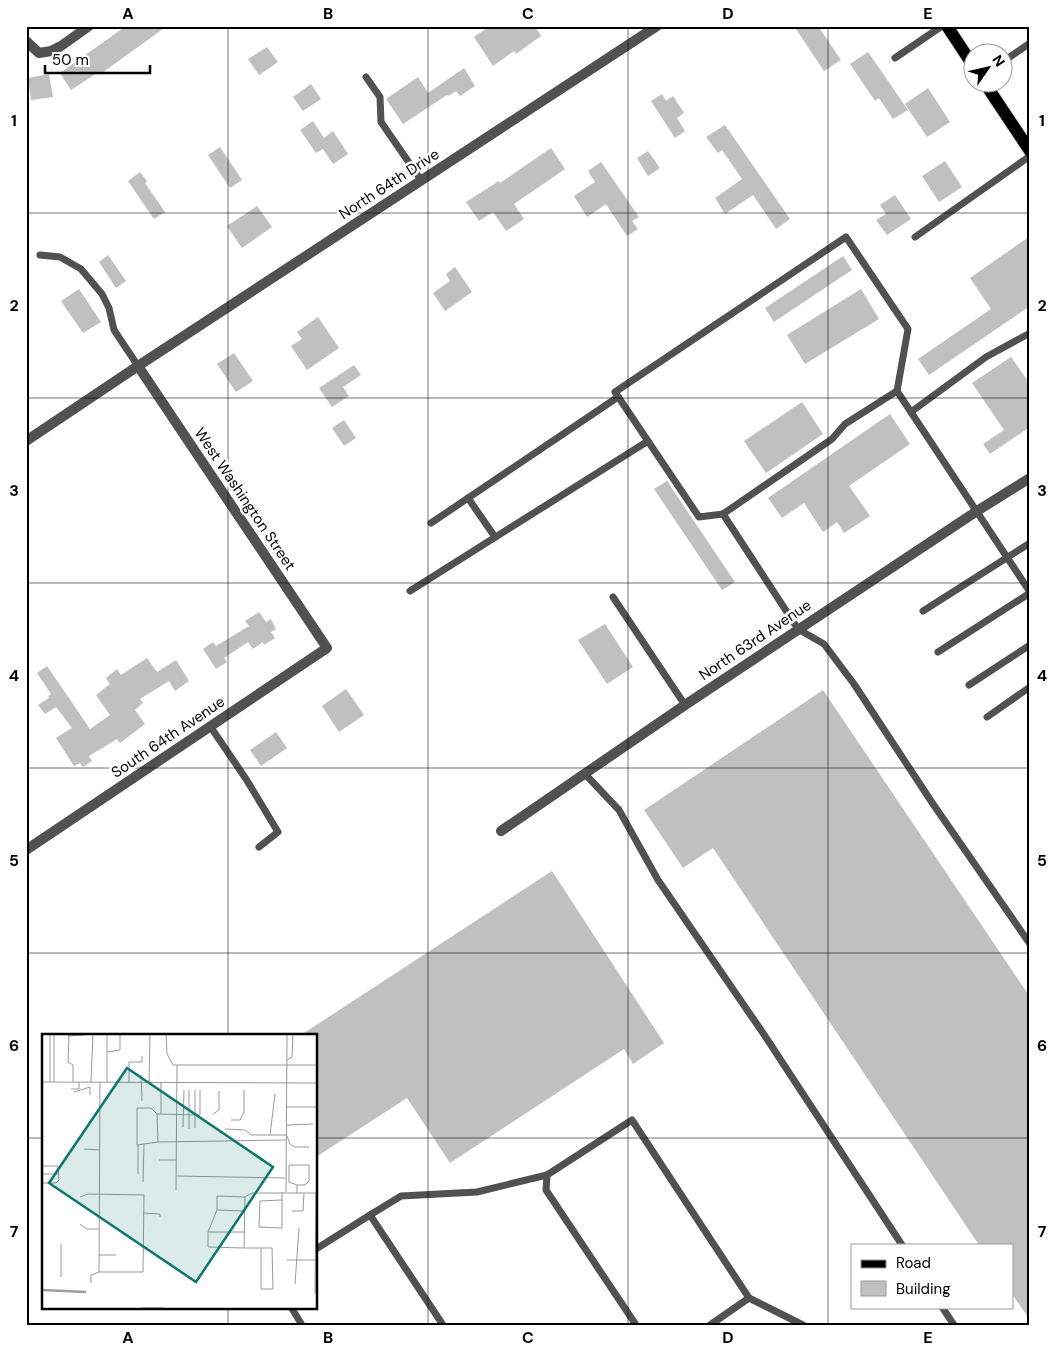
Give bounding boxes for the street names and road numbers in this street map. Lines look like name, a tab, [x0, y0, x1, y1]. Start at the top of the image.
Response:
street label: North 64th Drive	[335, 144, 443, 224]
street label: West Washington Street	[190, 424, 300, 574]
street label: North 63rd Avenue	[695, 595, 815, 685]
street label: South 64th Avenue	[107, 692, 229, 782]

